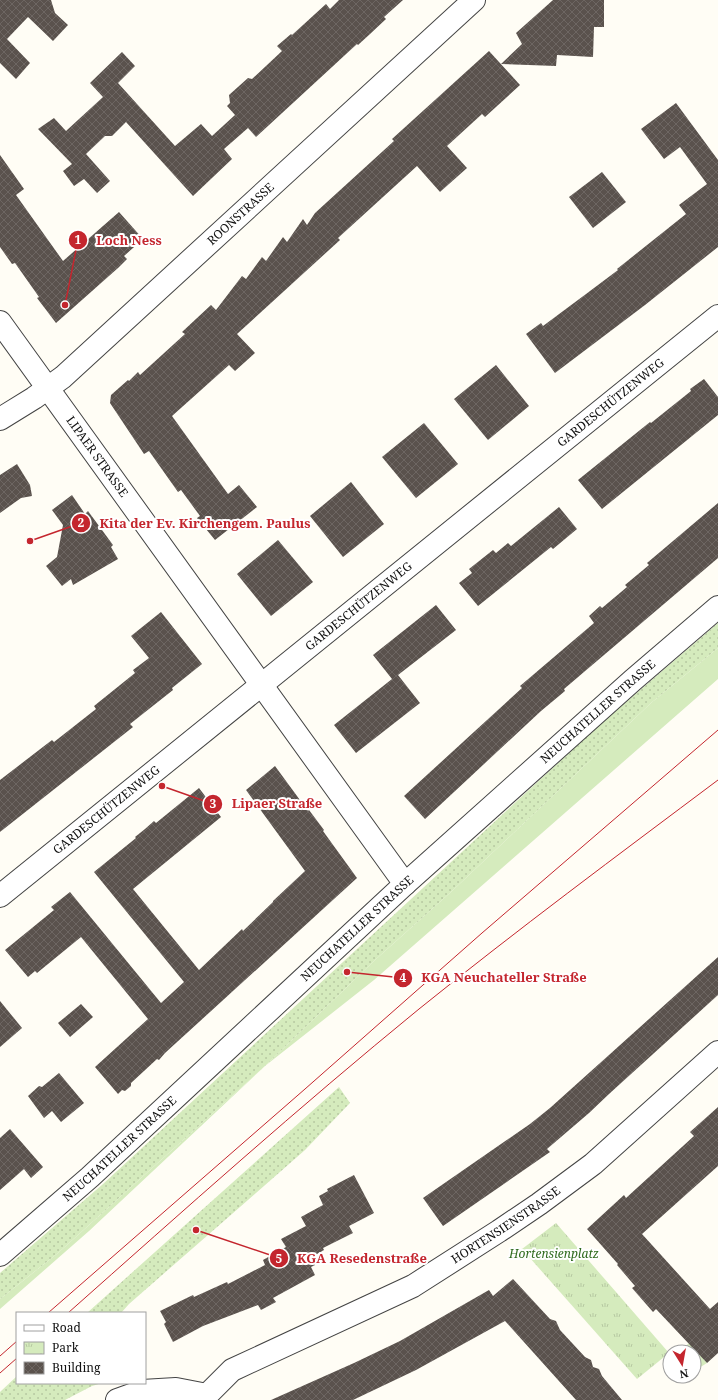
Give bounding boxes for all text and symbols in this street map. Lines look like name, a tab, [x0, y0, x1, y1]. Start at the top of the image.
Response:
street label: ROONSTRASSE	[203, 179, 278, 249]
callout: Loch Ness	[68, 228, 170, 253]
text: 1	[75, 231, 82, 248]
text: Loch Ness	[96, 231, 162, 249]
street label: GARDESCHÜTZENWEG	[553, 354, 668, 451]
street label: LIPAER STRASSE	[62, 412, 132, 500]
callout: Kita der Ev. Kirchengem. Paulus	[71, 511, 318, 536]
text: 2	[78, 514, 85, 531]
text: Kita der Ev. Kirchengem. Paulus	[100, 514, 310, 532]
street label: GARDESCHÜTZENWEG	[301, 557, 416, 654]
street label: NEUCHATELLER STRASSE	[536, 655, 659, 767]
street label: GARDESCHÜTZENWEG	[49, 761, 164, 858]
callout: Lipaer Straße	[203, 791, 330, 816]
text: Lipaer Straße	[232, 794, 322, 812]
text: 3	[210, 795, 217, 812]
street label: NEUCHATELLER STRASSE	[297, 871, 417, 985]
callout: KGA Neuchateller Straße	[393, 965, 594, 990]
text: KGA Neuchateller Straße	[421, 968, 587, 986]
text: 4	[400, 969, 407, 986]
street label: NEUCHATELLER STRASSE	[59, 1092, 180, 1205]
street label: HORTENSIENSTRASSE	[448, 1182, 564, 1267]
park label: Hortensienplatz	[508, 1245, 599, 1262]
callout: KGA Resedenstraße	[269, 1246, 435, 1271]
text: KGA Resedenstraße	[297, 1249, 427, 1267]
text: 5	[276, 1250, 283, 1267]
legend	[16, 1312, 146, 1384]
text: Road	[52, 1319, 82, 1336]
text: Park	[52, 1339, 80, 1356]
north arrow	[662, 1344, 702, 1384]
text: Building	[52, 1359, 101, 1376]
text: N	[678, 1366, 690, 1383]

